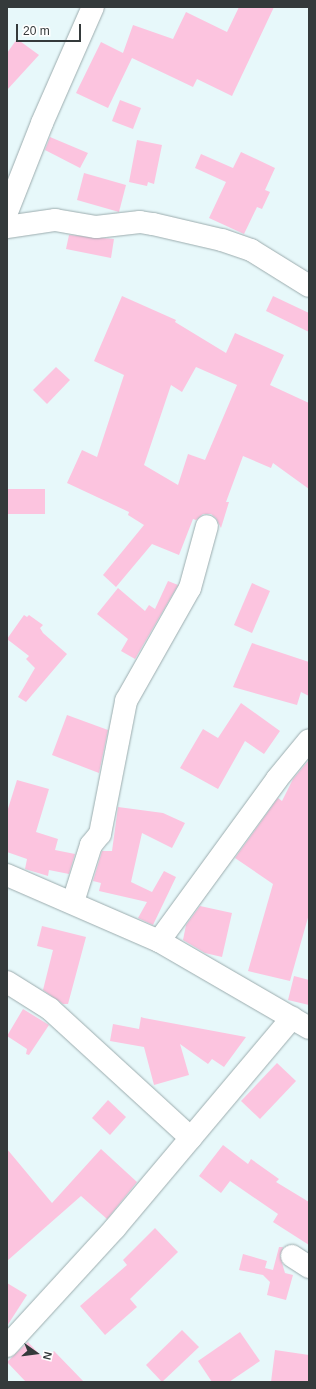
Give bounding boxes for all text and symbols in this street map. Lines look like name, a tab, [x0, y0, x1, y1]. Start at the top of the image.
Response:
scale bar	[18, 16, 83, 42]
text: 20 m	[23, 24, 50, 38]
north arrow	[16, 1333, 56, 1373]
text: N	[41, 1351, 54, 1361]

